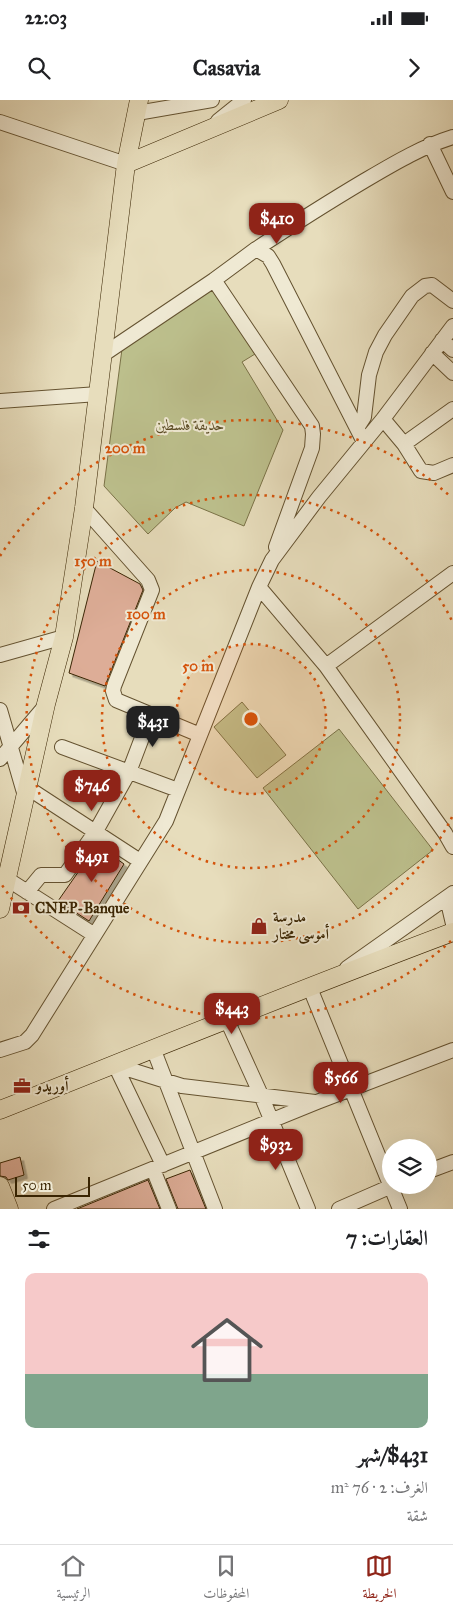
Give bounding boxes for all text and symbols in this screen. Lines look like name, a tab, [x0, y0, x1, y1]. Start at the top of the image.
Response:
text: 22:03	[25, 6, 67, 29]
icon: search	[25, 54, 53, 82]
text: Casavia	[193, 54, 260, 81]
icon: forward	[400, 54, 428, 82]
pin: $410	[247, 202, 307, 245]
text: $410	[260, 209, 294, 228]
park label: حديقة فلسطين	[155, 416, 225, 434]
text: 200 m	[105, 439, 146, 457]
text: 150 m	[74, 552, 112, 570]
text: 100 m	[126, 605, 166, 623]
text: 50 m	[182, 657, 214, 675]
pin: $431	[123, 706, 183, 748]
centre of rings	[242, 710, 260, 728]
text: $431	[137, 712, 169, 731]
pin: $746	[62, 770, 122, 812]
text: $746	[75, 776, 109, 795]
pin: $491	[62, 840, 122, 883]
text: $491	[75, 847, 109, 866]
bank icon: CNEP-Banque	[11, 898, 31, 918]
place label: CNEP-Banque	[35, 899, 130, 918]
place label: مدرسة أموسى مختار	[271, 908, 330, 945]
shop icon: مدرسة أموسى مختار	[249, 916, 269, 936]
pin: $443	[202, 992, 262, 1035]
text: $443	[215, 999, 249, 1018]
pin: $566	[311, 1062, 371, 1104]
text: $566	[324, 1068, 358, 1087]
place label: أوريدو	[34, 1075, 69, 1095]
office icon: أوريدو	[12, 1076, 32, 1096]
pin: $932	[246, 1128, 306, 1171]
text: $932	[260, 1135, 292, 1154]
map controls	[382, 1139, 437, 1194]
button: layers	[382, 1139, 437, 1194]
scale bar	[15, 1174, 90, 1197]
text: 50 m	[22, 1177, 51, 1194]
icon: filters	[25, 1225, 53, 1253]
text: العقارات: 7	[346, 1225, 428, 1251]
icon: home	[182, 1305, 272, 1395]
text: $431/شهر	[357, 1442, 428, 1468]
text: الغرف: 2 · 76 m²	[331, 1478, 428, 1497]
text: شقة	[407, 1506, 428, 1525]
tab: الرئيسية	[57, 1552, 90, 1607]
tab: المحفوظات	[203, 1552, 249, 1607]
tab: الخريطة	[362, 1552, 396, 1607]

